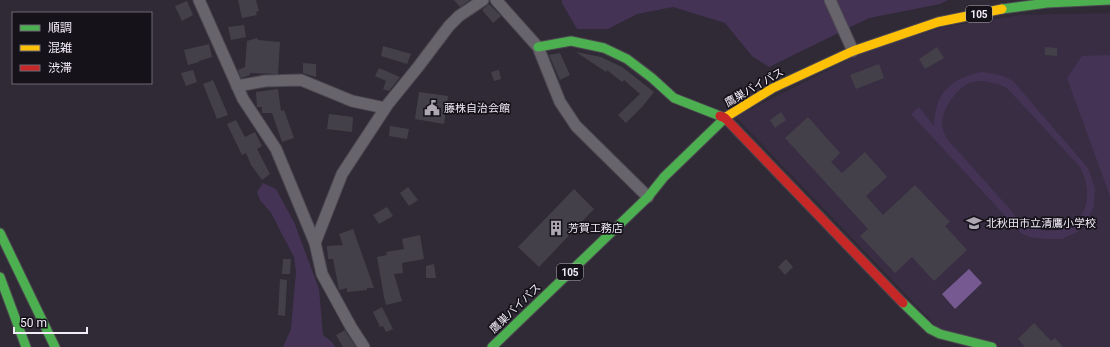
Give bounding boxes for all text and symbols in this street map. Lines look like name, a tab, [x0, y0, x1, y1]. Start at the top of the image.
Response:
road number: 105	[966, 6, 992, 22]
legend	[12, 12, 152, 84]
text: 順調	[48, 21, 72, 35]
text: 混雑	[48, 41, 72, 55]
text: 渋滞	[48, 61, 72, 75]
street label: 鷹巣バイパス	[723, 65, 786, 110]
public building icon: 藤株自治会館	[423, 99, 441, 117]
place label: 藤株自治会館	[444, 102, 510, 115]
school or university icon: 北秋田市立清鷹小学校	[965, 214, 983, 232]
place label: 北秋田市立清鷹小学校	[986, 217, 1096, 230]
building icon: 芳賀工務店	[547, 219, 565, 237]
place label: 芳賀工務店	[568, 222, 623, 235]
road number: 105	[557, 264, 583, 280]
street label: 鷹巣バイパス	[487, 281, 544, 336]
scale bar	[14, 309, 87, 335]
text: 50 m	[20, 316, 47, 330]

